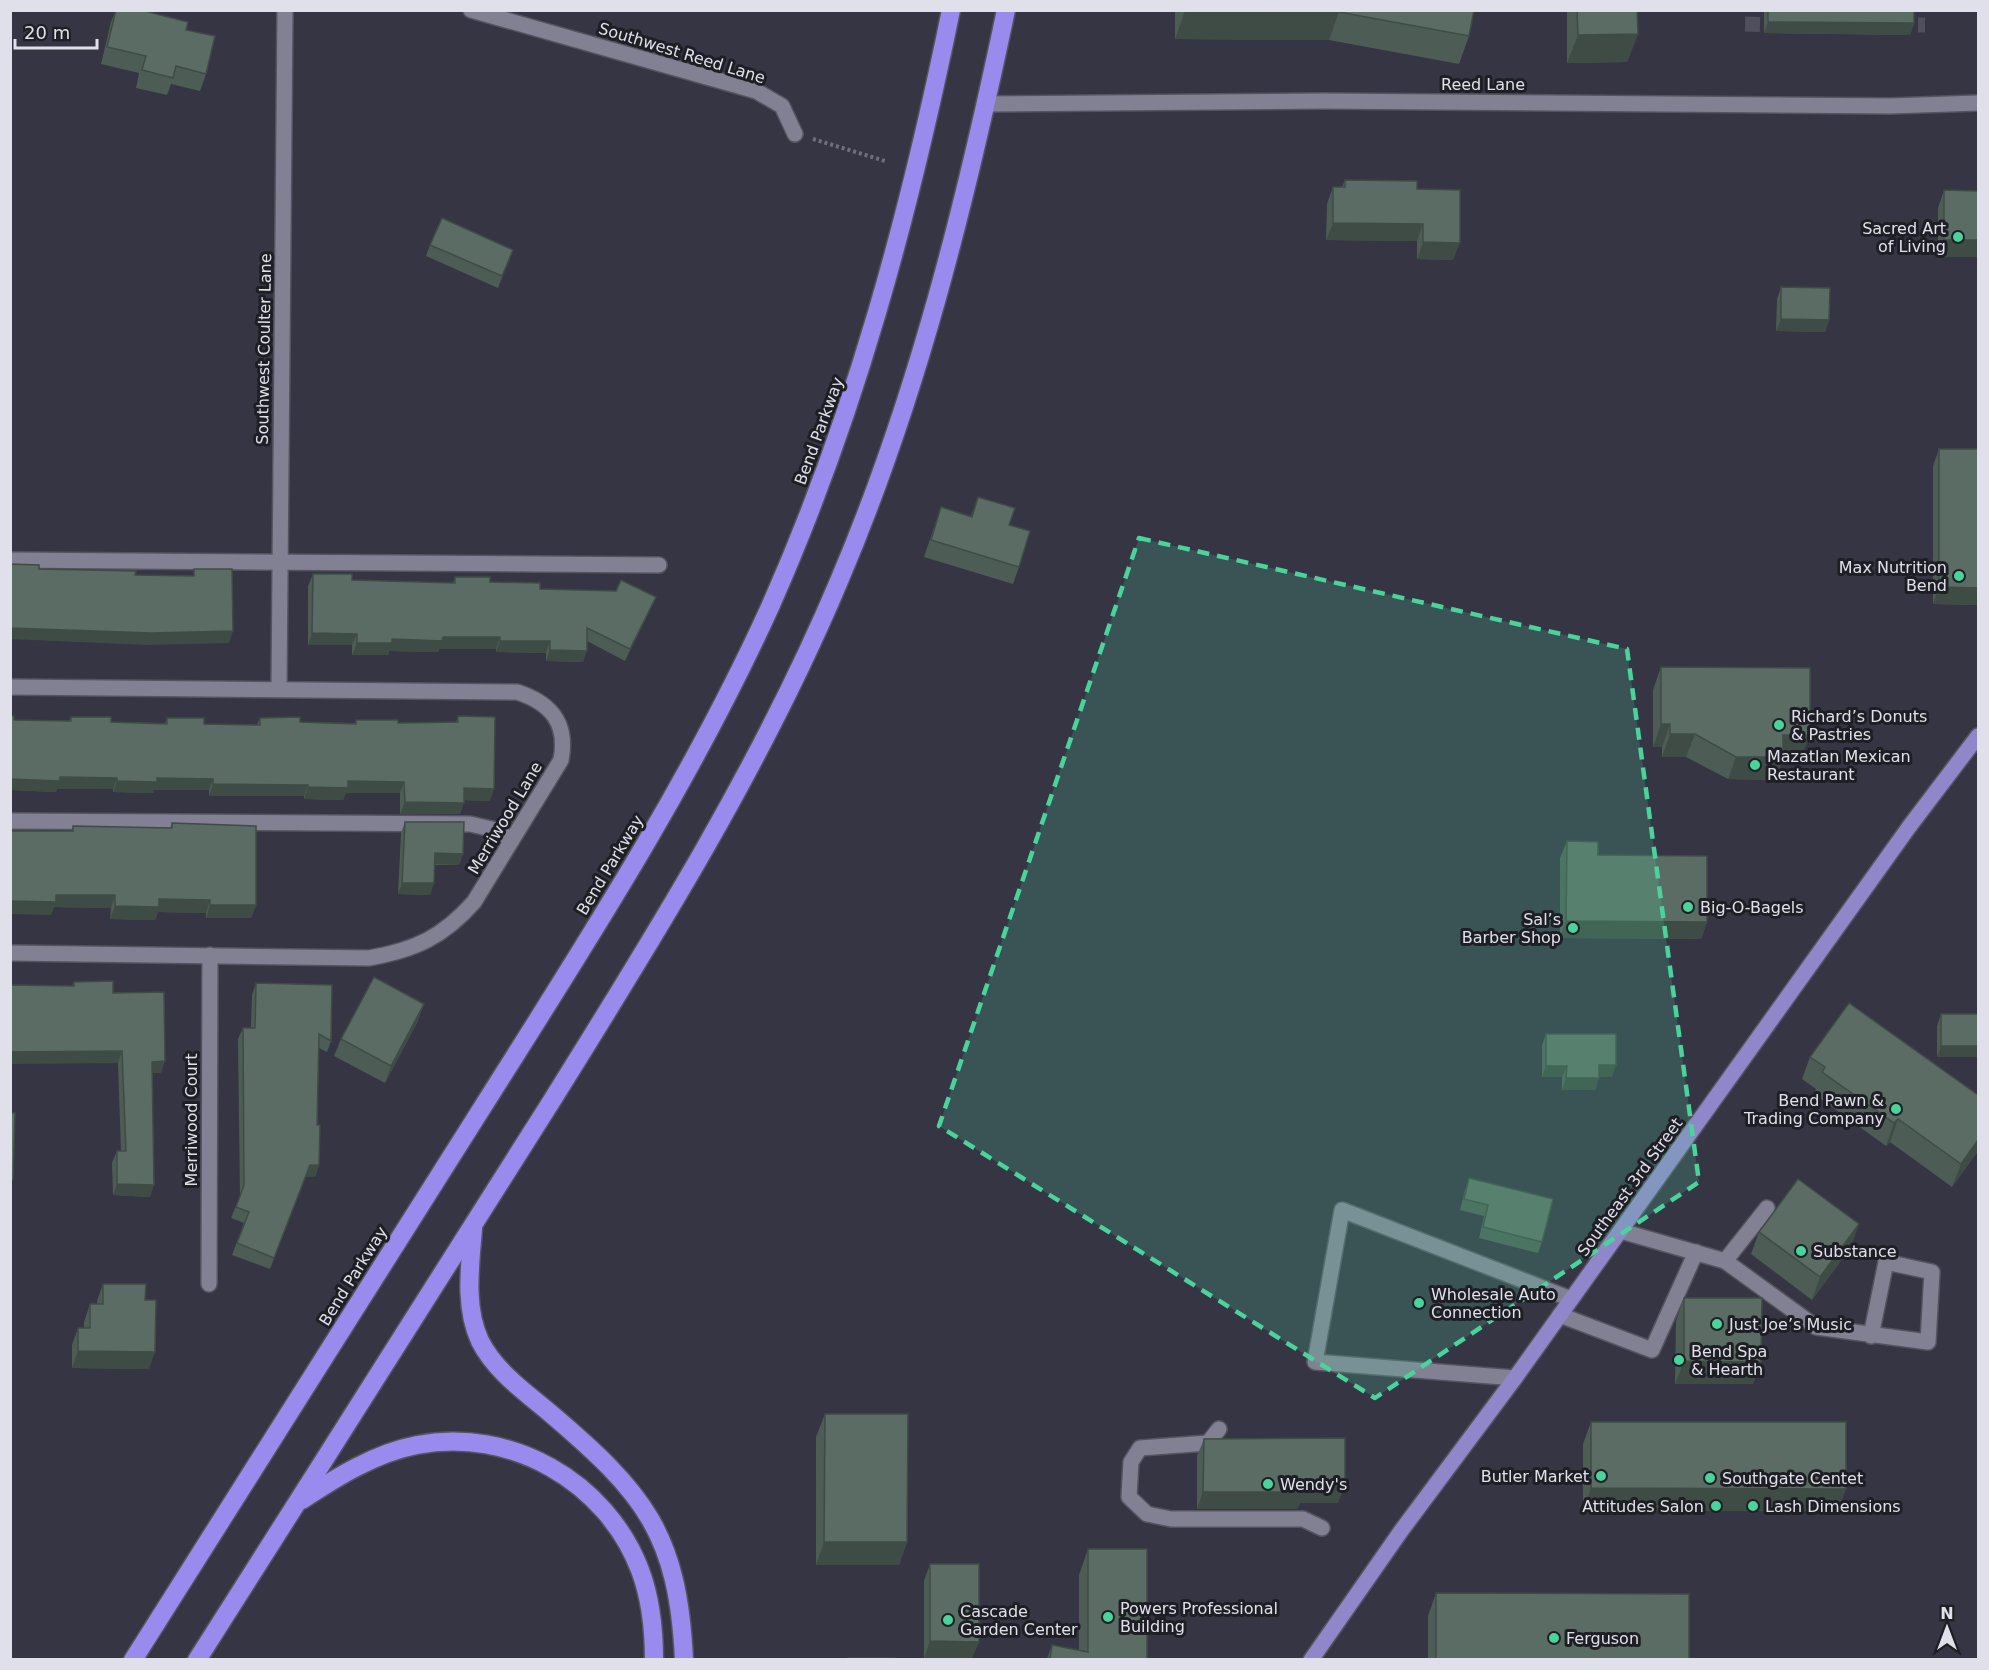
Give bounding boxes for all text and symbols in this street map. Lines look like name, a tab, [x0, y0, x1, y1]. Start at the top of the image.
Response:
scale bar	[15, 12, 98, 50]
street label: Southwest Reed Lane	[596, 19, 768, 87]
text: 20 m	[24, 22, 70, 43]
street label: Reed Lane	[1441, 75, 1525, 94]
place label: Sacred Art of Living	[1862, 219, 1946, 256]
marker: Sacred Art of Living	[1951, 230, 1965, 244]
street label: Southwest Coulter Lane	[253, 253, 275, 445]
street label: Bend Parkway	[791, 375, 847, 487]
place label: Max Nutrition Bend	[1839, 558, 1947, 595]
marker: Max Nutrition Bend	[1952, 569, 1966, 583]
place label: Richard’s Donuts & Pastries	[1791, 707, 1927, 744]
marker: Richard’s Donuts & Pastries	[1772, 718, 1786, 732]
place label: Mazatlan Mexican Restaurant	[1767, 747, 1911, 784]
street label: Merriwood Lane	[464, 758, 546, 878]
marker: Mazatlan Mexican Restaurant	[1748, 758, 1762, 772]
street label: Bend Parkway	[573, 812, 647, 918]
place label: Big-O-Bagels	[1700, 898, 1804, 917]
marker: Big-O-Bagels	[1681, 900, 1695, 914]
place label: Sal’s Barber Shop	[1462, 910, 1561, 947]
marker: Sal’s Barber Shop	[1566, 921, 1580, 935]
street label: Merriwood Court	[182, 1054, 201, 1186]
place label: Bend Pawn & Trading Company	[1743, 1091, 1884, 1128]
marker: Bend Pawn & Trading Company	[1889, 1102, 1903, 1116]
street label: Southeast 3rd Street	[1573, 1114, 1687, 1260]
street label: Bend Parkway	[315, 1223, 391, 1329]
place label: Substance	[1813, 1242, 1897, 1261]
marker: Substance	[1794, 1244, 1808, 1258]
place label: Wholesale Auto Connection	[1431, 1285, 1556, 1322]
marker: Wholesale Auto Connection	[1412, 1296, 1426, 1310]
place label: Just Joe’s Music	[1728, 1315, 1852, 1334]
marker: Just Joe’s Music	[1710, 1317, 1724, 1331]
place label: Bend Spa & Hearth	[1691, 1342, 1767, 1379]
marker: Bend Spa & Hearth	[1672, 1353, 1686, 1367]
place label: Butler Market	[1481, 1467, 1589, 1486]
marker: Butler Market	[1594, 1469, 1608, 1483]
place label: Southgate Centet	[1722, 1469, 1863, 1488]
marker: Southgate Centet	[1703, 1471, 1717, 1485]
place label: Wendy's	[1280, 1475, 1347, 1494]
marker: Wendy's	[1261, 1477, 1275, 1491]
place label: Attitudes Salon	[1582, 1497, 1704, 1516]
place label: Lash Dimensions	[1765, 1497, 1901, 1516]
marker: Attitudes Salon	[1709, 1499, 1723, 1513]
marker: Lash Dimensions	[1746, 1499, 1760, 1513]
north arrow	[1917, 1598, 1977, 1658]
place label: Powers Professional Building	[1120, 1599, 1278, 1636]
place label: Cascade Garden Center	[960, 1602, 1078, 1639]
text: N	[1940, 1604, 1954, 1623]
marker: Powers Professional Building	[1101, 1610, 1115, 1624]
marker: Cascade Garden Center	[941, 1613, 955, 1627]
place label: Ferguson	[1566, 1629, 1639, 1648]
marker: Ferguson	[1547, 1631, 1561, 1645]

